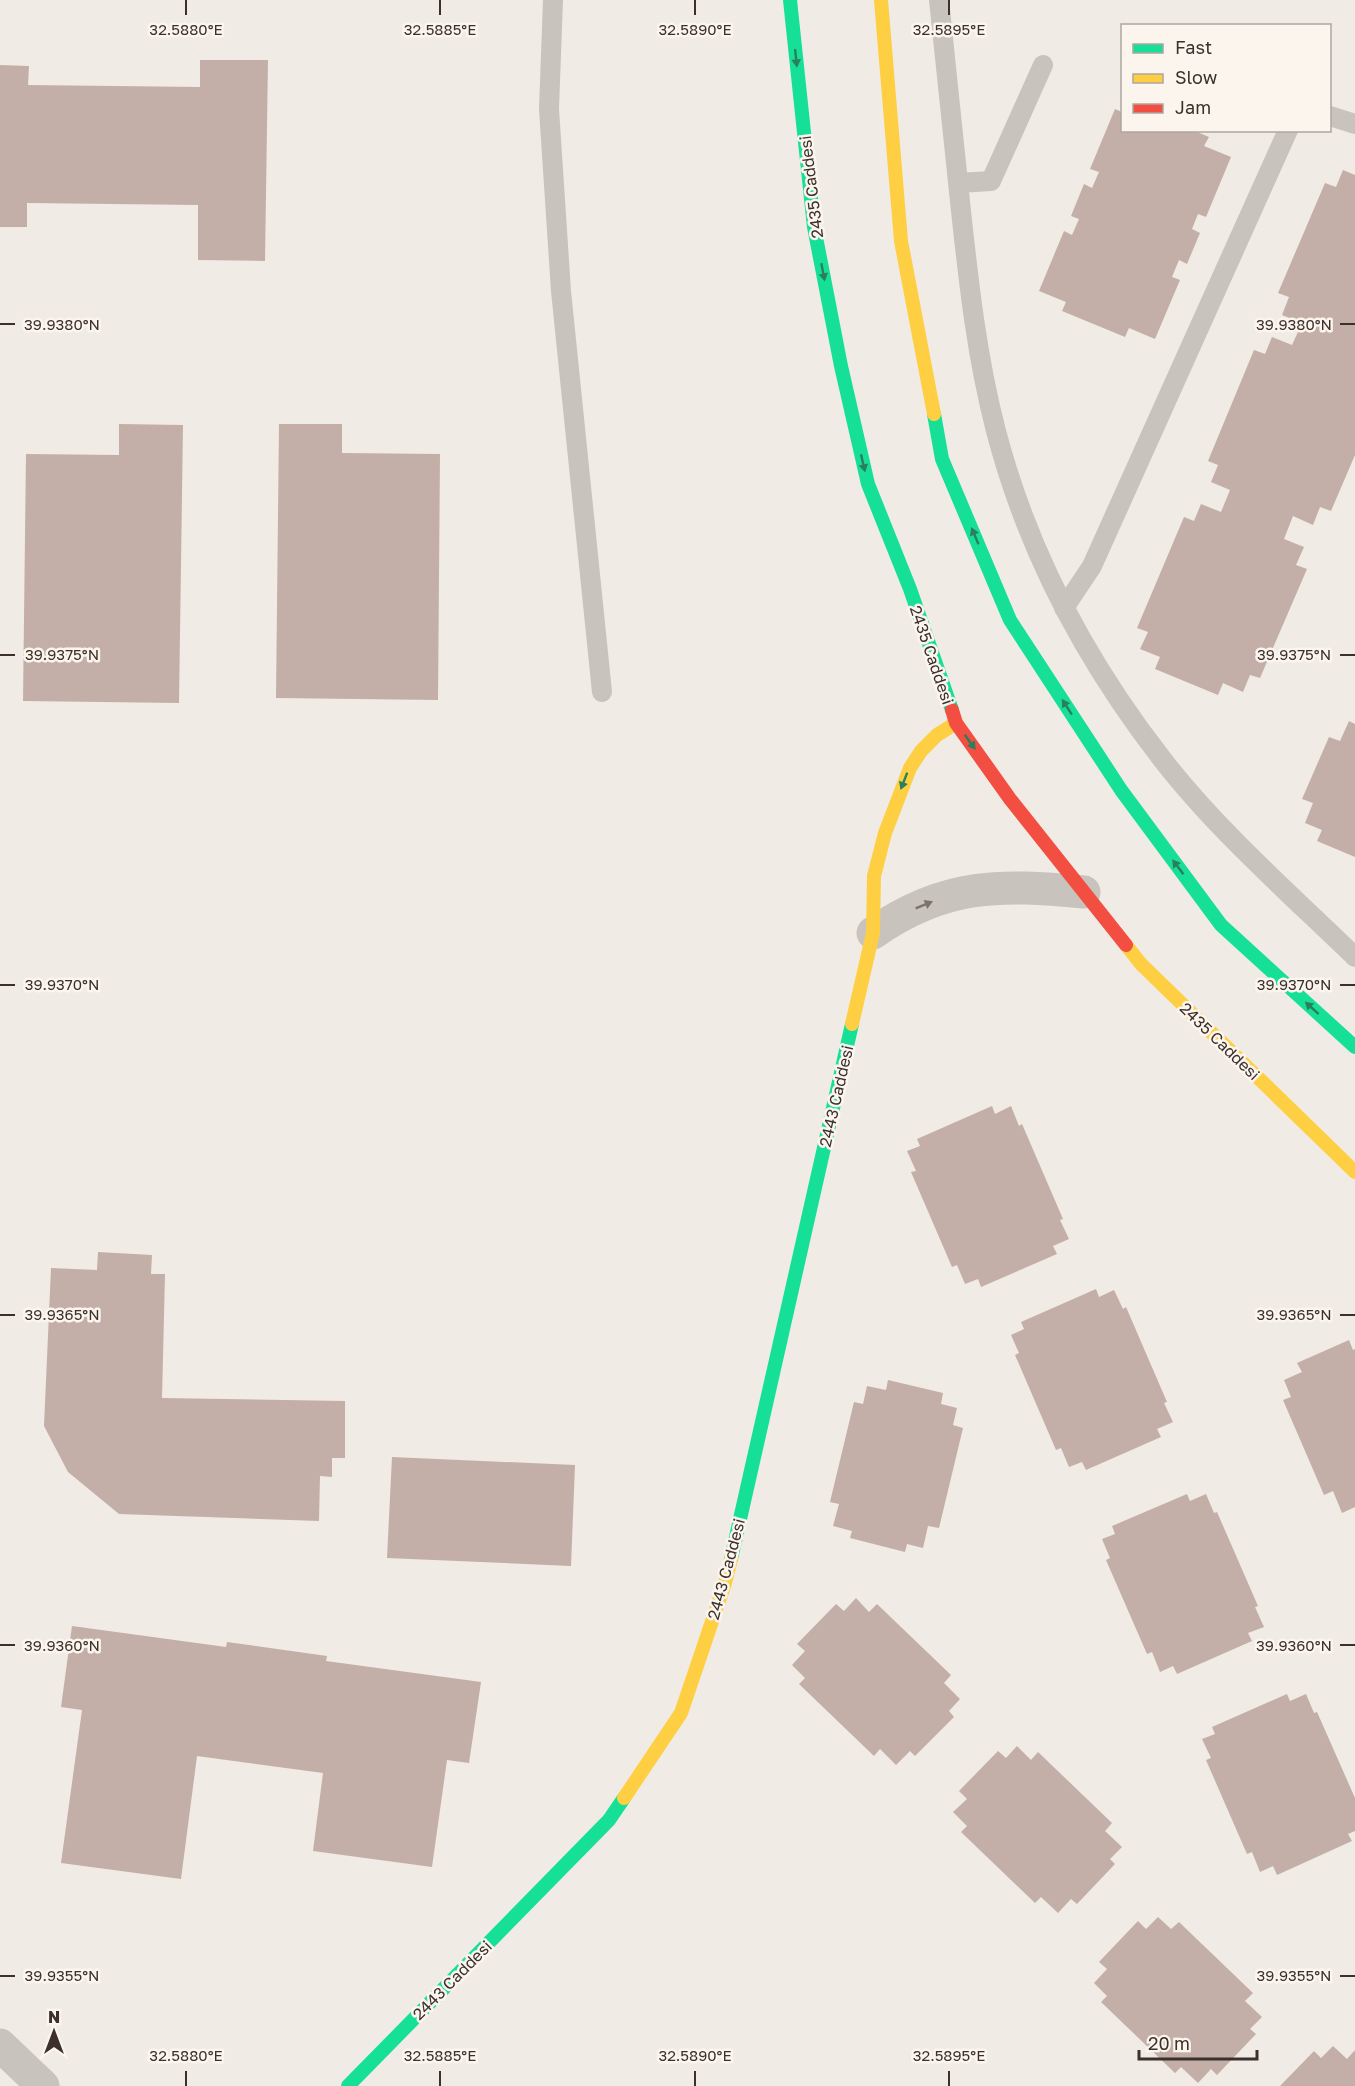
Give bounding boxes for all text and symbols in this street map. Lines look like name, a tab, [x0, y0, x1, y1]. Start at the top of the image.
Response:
text: 32.5880°E	[149, 20, 223, 38]
text: 32.5885°E	[404, 20, 476, 38]
text: 32.5890°E	[658, 20, 732, 38]
text: 32.5895°E	[913, 20, 985, 38]
legend	[1121, 24, 1331, 132]
text: Fast	[1175, 36, 1212, 58]
one-way arrow	[791, 49, 801, 68]
text: Slow	[1175, 66, 1218, 88]
text: Jam	[1175, 96, 1211, 118]
street label: 2435 Caddesi	[795, 134, 827, 240]
one-way arrow	[819, 263, 828, 282]
text: 39.9380°N	[24, 315, 100, 333]
text: 39.9380°N	[1256, 315, 1332, 333]
one-way arrow	[859, 454, 868, 473]
one-way arrow	[970, 527, 980, 545]
street label: 2435 Caddesi	[906, 603, 958, 707]
text: 39.9375°N	[25, 645, 99, 663]
text: 39.9375°N	[1257, 645, 1331, 663]
one-way arrow	[1061, 699, 1072, 716]
one-way arrow	[963, 735, 975, 750]
one-way arrow	[899, 773, 909, 791]
one-way arrow	[1172, 860, 1184, 876]
one-way arrow	[915, 900, 933, 909]
text: 39.9370°N	[25, 975, 99, 993]
text: 39.9370°N	[1257, 975, 1331, 993]
street label: 2435 Caddesi	[1176, 998, 1264, 1084]
one-way arrow	[1305, 1002, 1320, 1015]
street label: 2443 Caddesi	[815, 1043, 857, 1149]
text: 39.9365°N	[24, 1305, 100, 1323]
text: 39.9365°N	[1256, 1305, 1332, 1323]
street label: 2443 Caddesi	[703, 1516, 749, 1622]
text: 39.9360°N	[24, 1636, 100, 1654]
text: 39.9360°N	[1256, 1636, 1332, 1654]
street label: 2443 Caddesi	[408, 1936, 496, 2024]
text: 39.9355°N	[25, 1966, 99, 1984]
text: 39.9355°N	[1257, 1966, 1331, 1984]
north arrow	[24, 2002, 84, 2062]
text: N	[48, 2007, 60, 2027]
scale bar	[1139, 2023, 1258, 2061]
text: 20 m	[1148, 2032, 1190, 2054]
text: 32.5880°E	[149, 2046, 223, 2064]
text: 32.5885°E	[404, 2046, 476, 2064]
text: 32.5890°E	[658, 2046, 732, 2064]
text: 32.5895°E	[913, 2046, 985, 2064]

